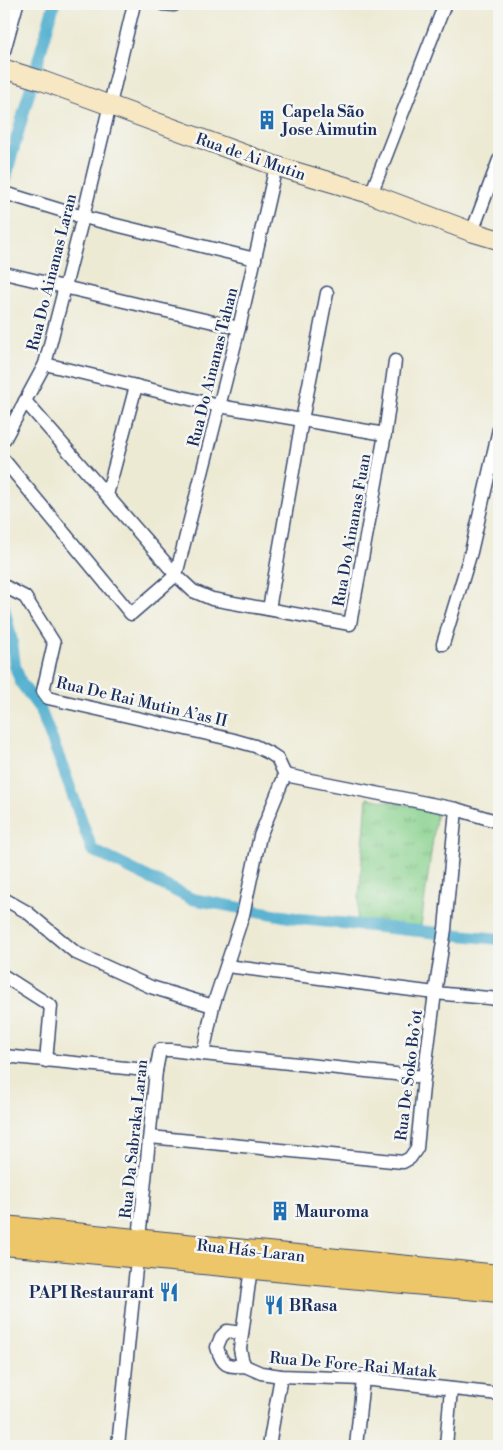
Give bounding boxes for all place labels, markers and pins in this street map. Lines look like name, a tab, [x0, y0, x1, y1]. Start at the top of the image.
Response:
place label: Capela São Jose Aimutin	[280, 102, 377, 140]
building icon: Capela São Jose Aimutin	[256, 109, 278, 131]
building icon: Mauroma	[269, 1200, 291, 1222]
place label: Mauroma	[295, 1202, 369, 1222]
restaurant icon: PAPI Restaurant	[158, 1281, 180, 1303]
place label: PAPI Restaurant	[29, 1283, 154, 1303]
restaurant icon: BRasa	[263, 1294, 285, 1316]
place label: BRasa	[289, 1296, 338, 1316]

